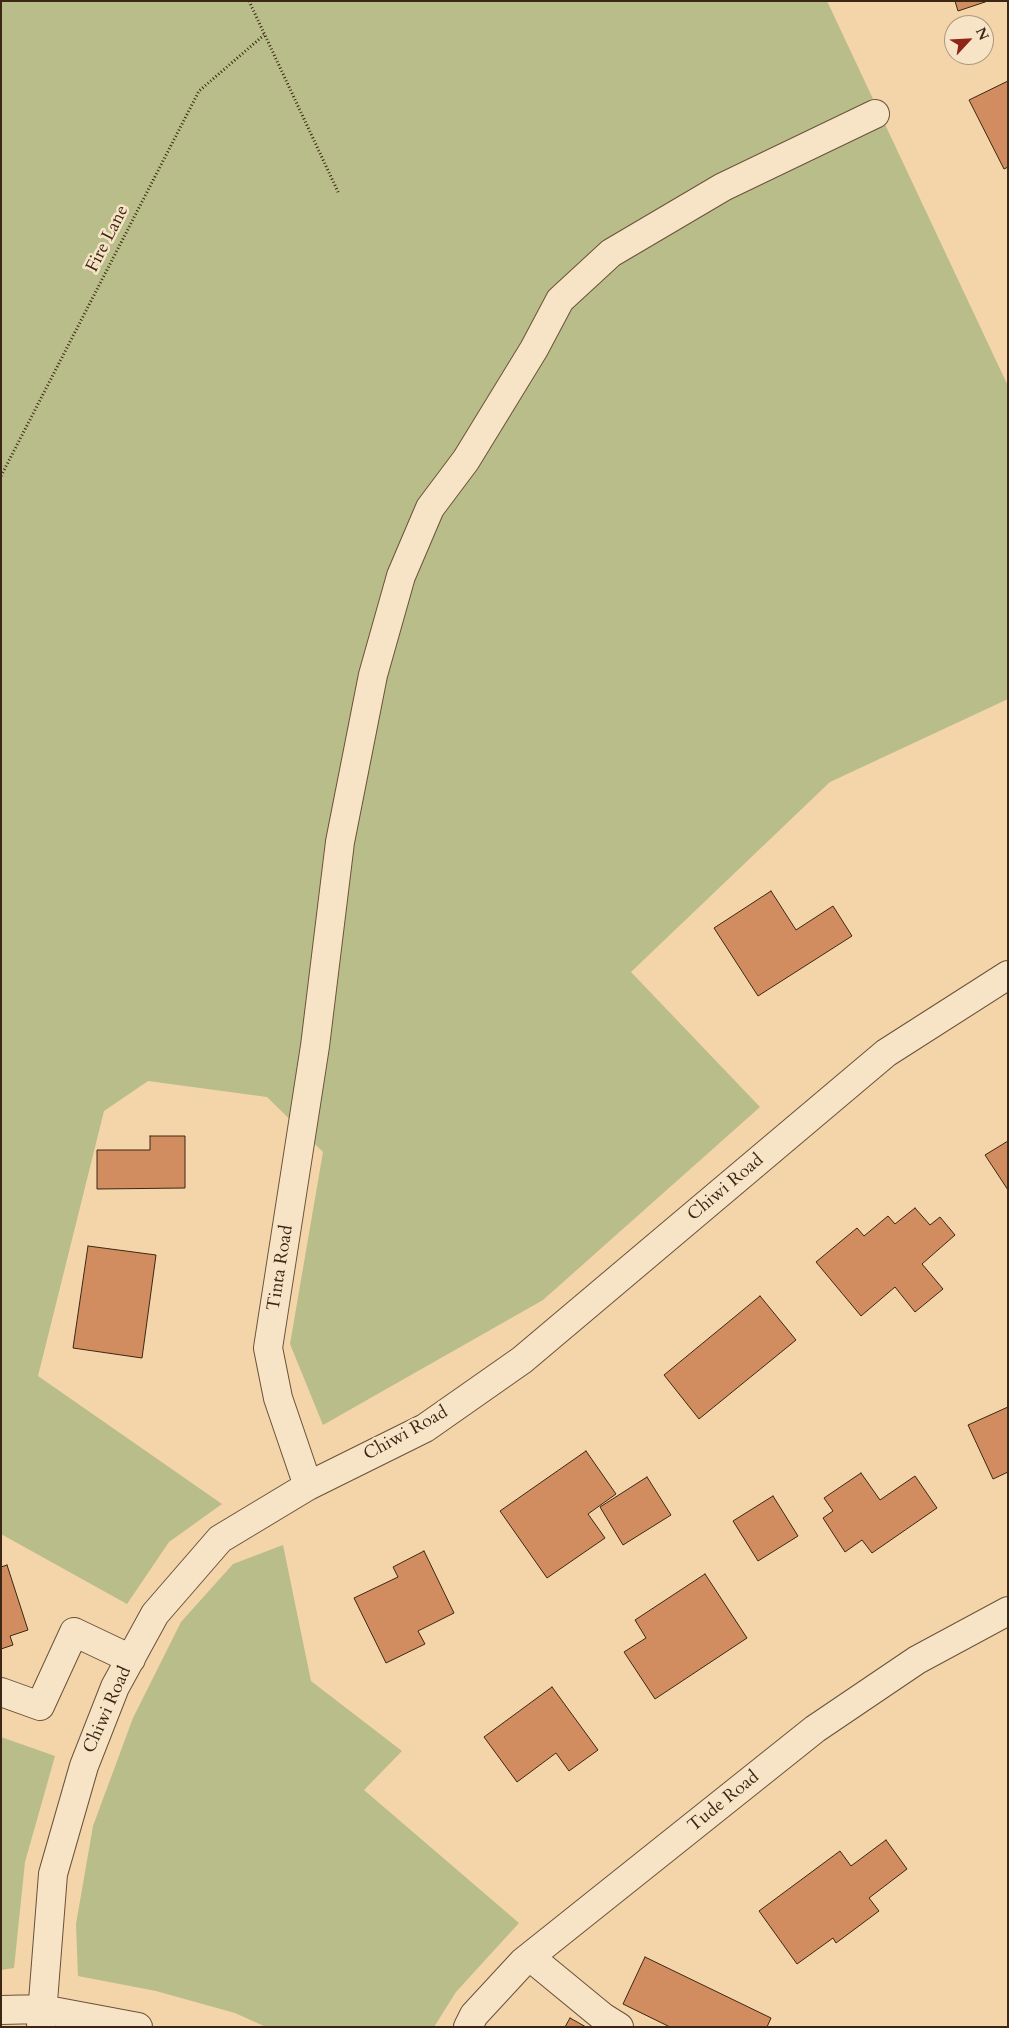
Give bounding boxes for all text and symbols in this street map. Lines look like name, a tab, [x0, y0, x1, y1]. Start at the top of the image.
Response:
north arrow	[944, 15, 994, 65]
text: N	[971, 24, 993, 43]
street label: Fire Lane	[82, 202, 134, 276]
street label: Chiwi Road	[684, 1150, 768, 1226]
street label: Tinta Road	[264, 1224, 298, 1312]
street label: Chiwi Road	[360, 1402, 452, 1466]
street label: Chiwi Road	[79, 1663, 137, 1757]
street label: Tude Road	[684, 1767, 764, 1837]

